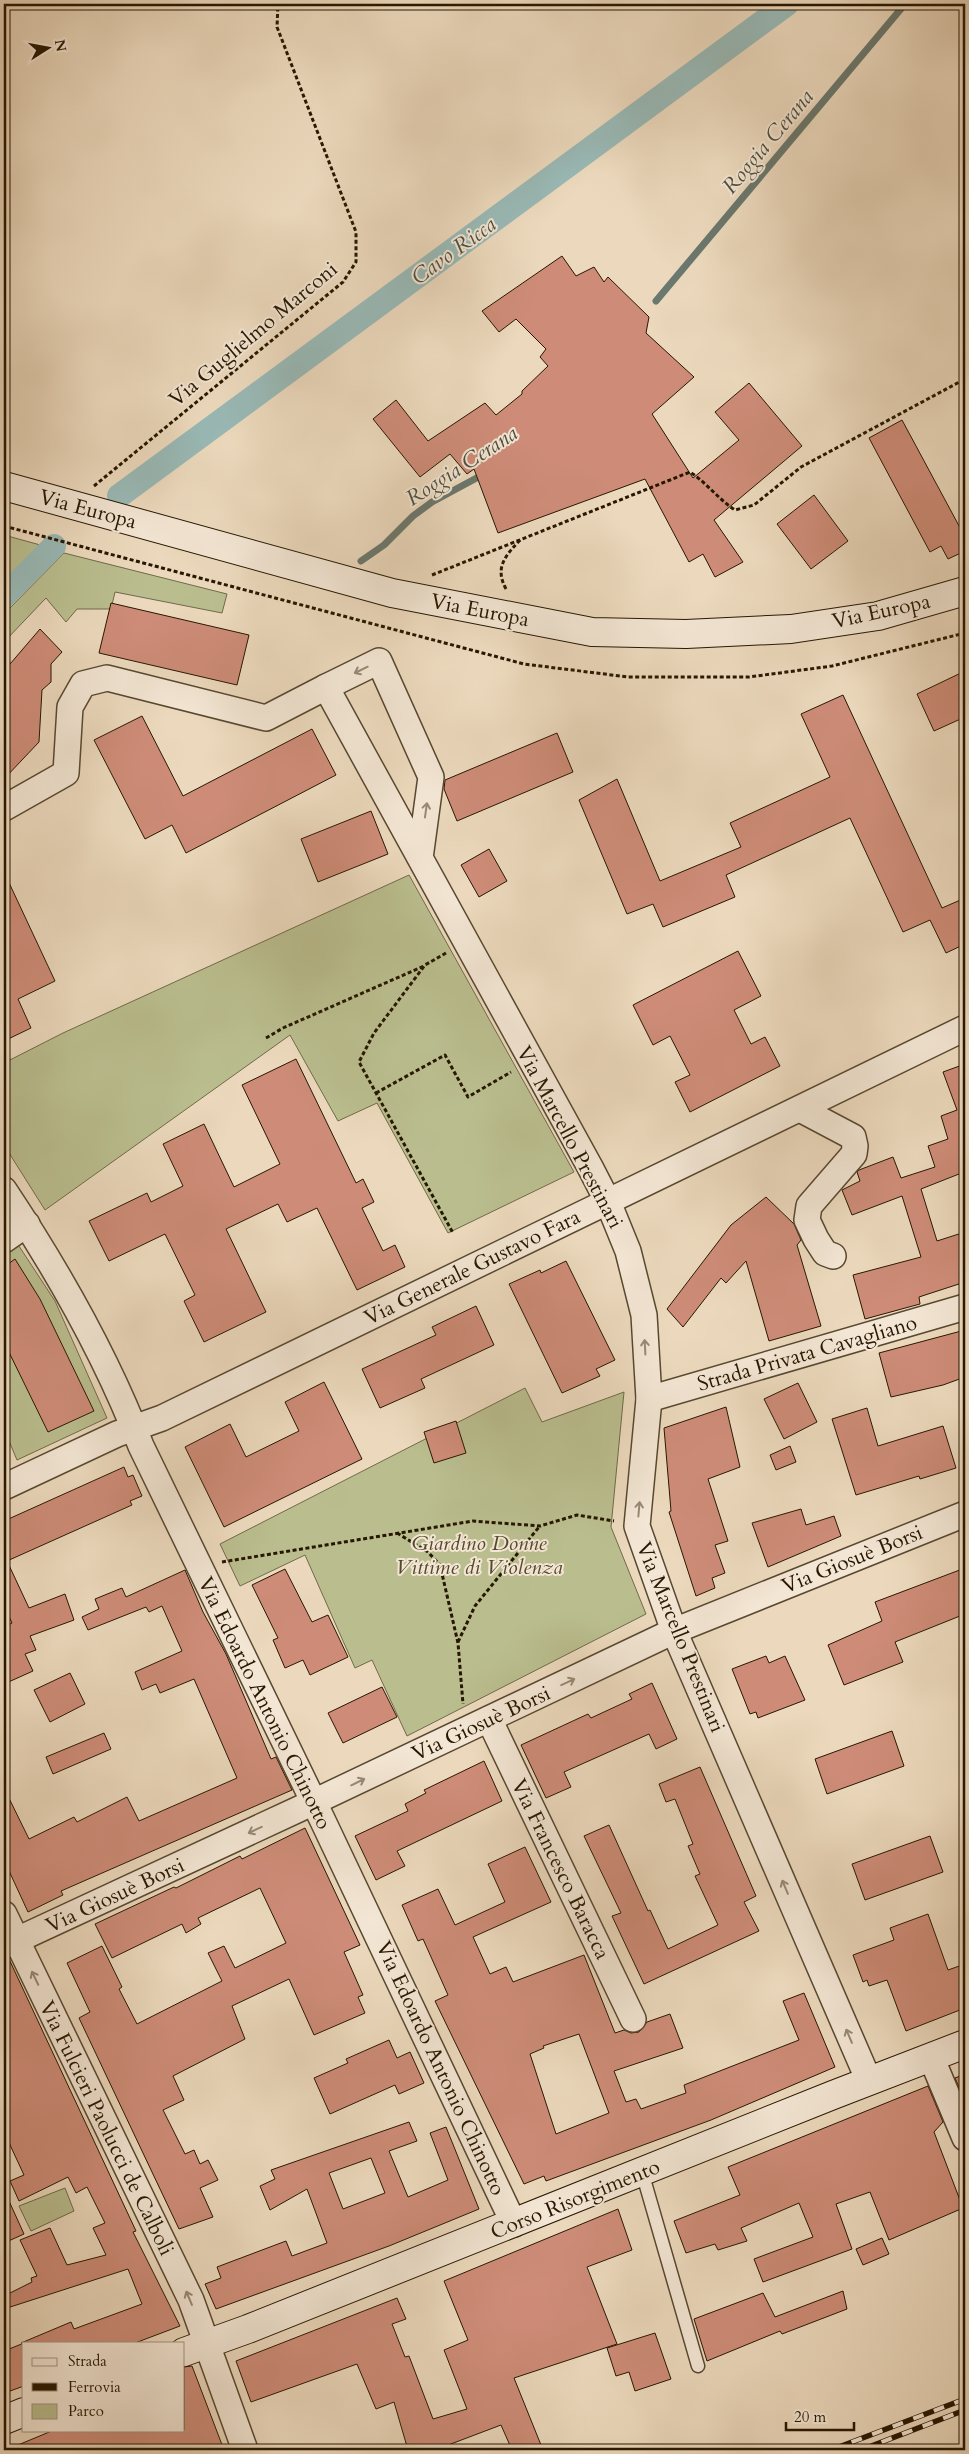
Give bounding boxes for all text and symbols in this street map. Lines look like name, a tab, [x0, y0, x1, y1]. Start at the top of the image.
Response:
north arrow	[22, 22, 72, 72]
text: N	[50, 38, 71, 53]
water label: Roggia Cerana	[715, 83, 821, 200]
water label: Cavo Ricca	[405, 210, 502, 292]
street label: Via Guglielmo Marconi	[163, 255, 344, 414]
water label: Roggia Cerana	[400, 418, 524, 513]
street label: Via Europa	[36, 483, 140, 536]
street label: Via Europa	[428, 587, 532, 634]
street label: Via Europa	[829, 587, 933, 636]
one-way arrow	[354, 666, 369, 675]
one-way arrow	[422, 802, 432, 818]
street label: Via Marcello Prestinari	[509, 1041, 630, 1234]
street label: Via Generale Gustavo Fara	[359, 1202, 585, 1332]
street label: Strada Privata Cavagliano	[694, 1308, 920, 1399]
one-way arrow	[641, 1339, 650, 1355]
one-way arrow	[634, 1501, 644, 1517]
street label: Via Giosuè Borsi	[777, 1518, 927, 1601]
park label: Giardino Donne Vittime di Violenza	[395, 1529, 563, 1582]
street label: Via Marcello Prestinari	[629, 1538, 732, 1737]
street label: Via Edoardo Antonio Chinotto	[191, 1572, 338, 1834]
one-way arrow	[560, 1676, 575, 1686]
street label: Via Giosuè Borsi	[407, 1679, 555, 1768]
street label: Via Francesco Baracca	[504, 1774, 617, 1964]
one-way arrow	[350, 1777, 365, 1786]
one-way arrow	[248, 1826, 263, 1835]
street label: Via Giosuè Borsi	[41, 1851, 189, 1940]
one-way arrow	[779, 1880, 789, 1895]
street label: Via Edoardo Antonio Chinotto	[369, 1936, 512, 2200]
one-way arrow	[29, 1971, 39, 1986]
street label: Via Fulcieri Paolucci de Calboli	[32, 1996, 181, 2261]
one-way arrow	[844, 2029, 854, 2044]
street label: Corso Risorgimento	[486, 2152, 664, 2247]
one-way arrow	[184, 2291, 194, 2306]
legend	[22, 2342, 185, 2432]
text: Strada	[68, 2351, 107, 2371]
text: Ferrovia	[68, 2377, 121, 2397]
scale bar	[786, 2399, 854, 2431]
text: Parco	[68, 2401, 104, 2421]
text: 20 m	[794, 2407, 826, 2427]

